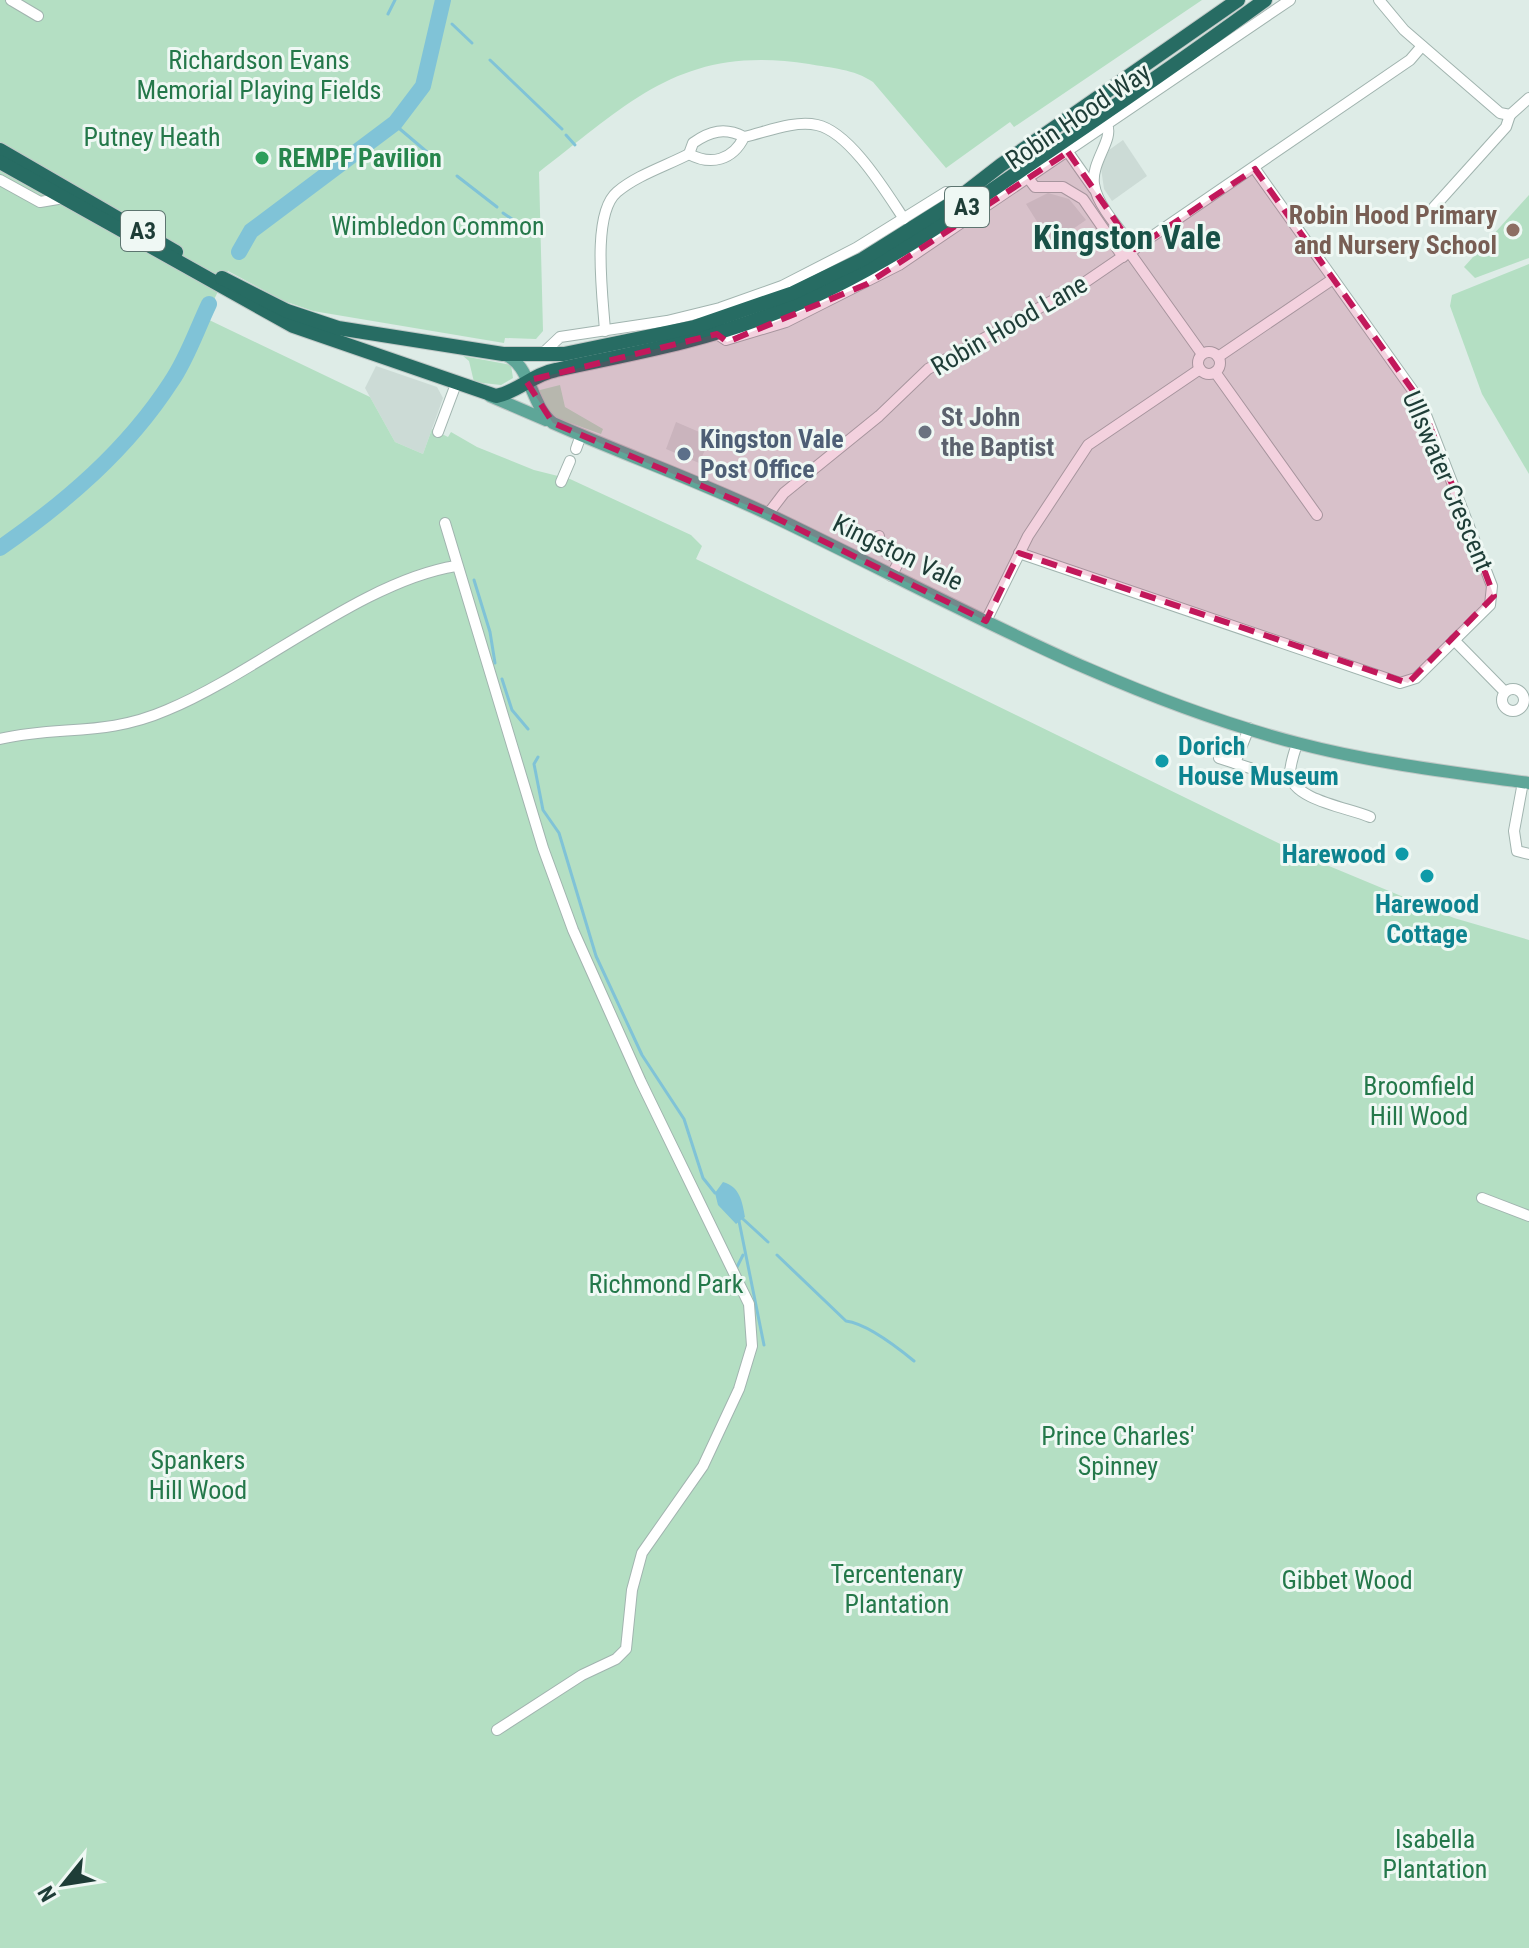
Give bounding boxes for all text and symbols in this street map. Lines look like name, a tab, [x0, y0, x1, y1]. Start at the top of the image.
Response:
park label: Richardson Evans Memorial Playing Fields	[137, 45, 381, 105]
street label: Robin Hood Way	[1000, 57, 1156, 175]
park label: Putney Heath	[83, 122, 221, 152]
place label: REMPF Pavilion	[278, 143, 442, 173]
marker: REMPF Pavilion	[253, 149, 271, 167]
road number: A3	[945, 187, 989, 227]
place label: Robin Hood Primary and Nursery School	[1289, 200, 1497, 260]
road number: A3	[121, 211, 165, 251]
park label: Wimbledon Common	[331, 211, 545, 241]
district label: Kingston Vale	[1033, 217, 1221, 257]
marker: Robin Hood Primary and Nursery School	[1504, 221, 1522, 239]
street label: Robin Hood Lane	[926, 268, 1092, 382]
street label: Ullswater Crescent	[1397, 387, 1499, 575]
place label: St John the Baptist	[941, 402, 1054, 462]
marker: St John the Baptist	[916, 423, 934, 441]
place label: Kingston Vale Post Office	[700, 424, 844, 484]
marker: Kingston Vale Post Office	[675, 445, 693, 463]
street label: Kingston Vale	[828, 508, 968, 596]
place label: Dorich House Museum	[1178, 731, 1339, 791]
marker: Dorich House Museum	[1153, 752, 1171, 770]
place label: Harewood	[1282, 839, 1386, 869]
marker: Harewood	[1393, 845, 1411, 863]
marker: Harewood Cottage	[1418, 867, 1436, 885]
place label: Harewood Cottage	[1375, 889, 1479, 949]
park label: Broomfield Hill Wood	[1363, 1071, 1475, 1131]
park label: Richmond Park	[589, 1269, 744, 1299]
park label: Prince Charles' Spinney	[1041, 1421, 1195, 1481]
park label: Spankers Hill Wood	[149, 1445, 247, 1505]
park label: Tercentenary Plantation	[831, 1559, 964, 1619]
park label: Gibbet Wood	[1281, 1565, 1413, 1595]
park label: Isabella Plantation	[1383, 1824, 1487, 1884]
north arrow	[24, 1844, 104, 1924]
text: N	[33, 1882, 61, 1906]

